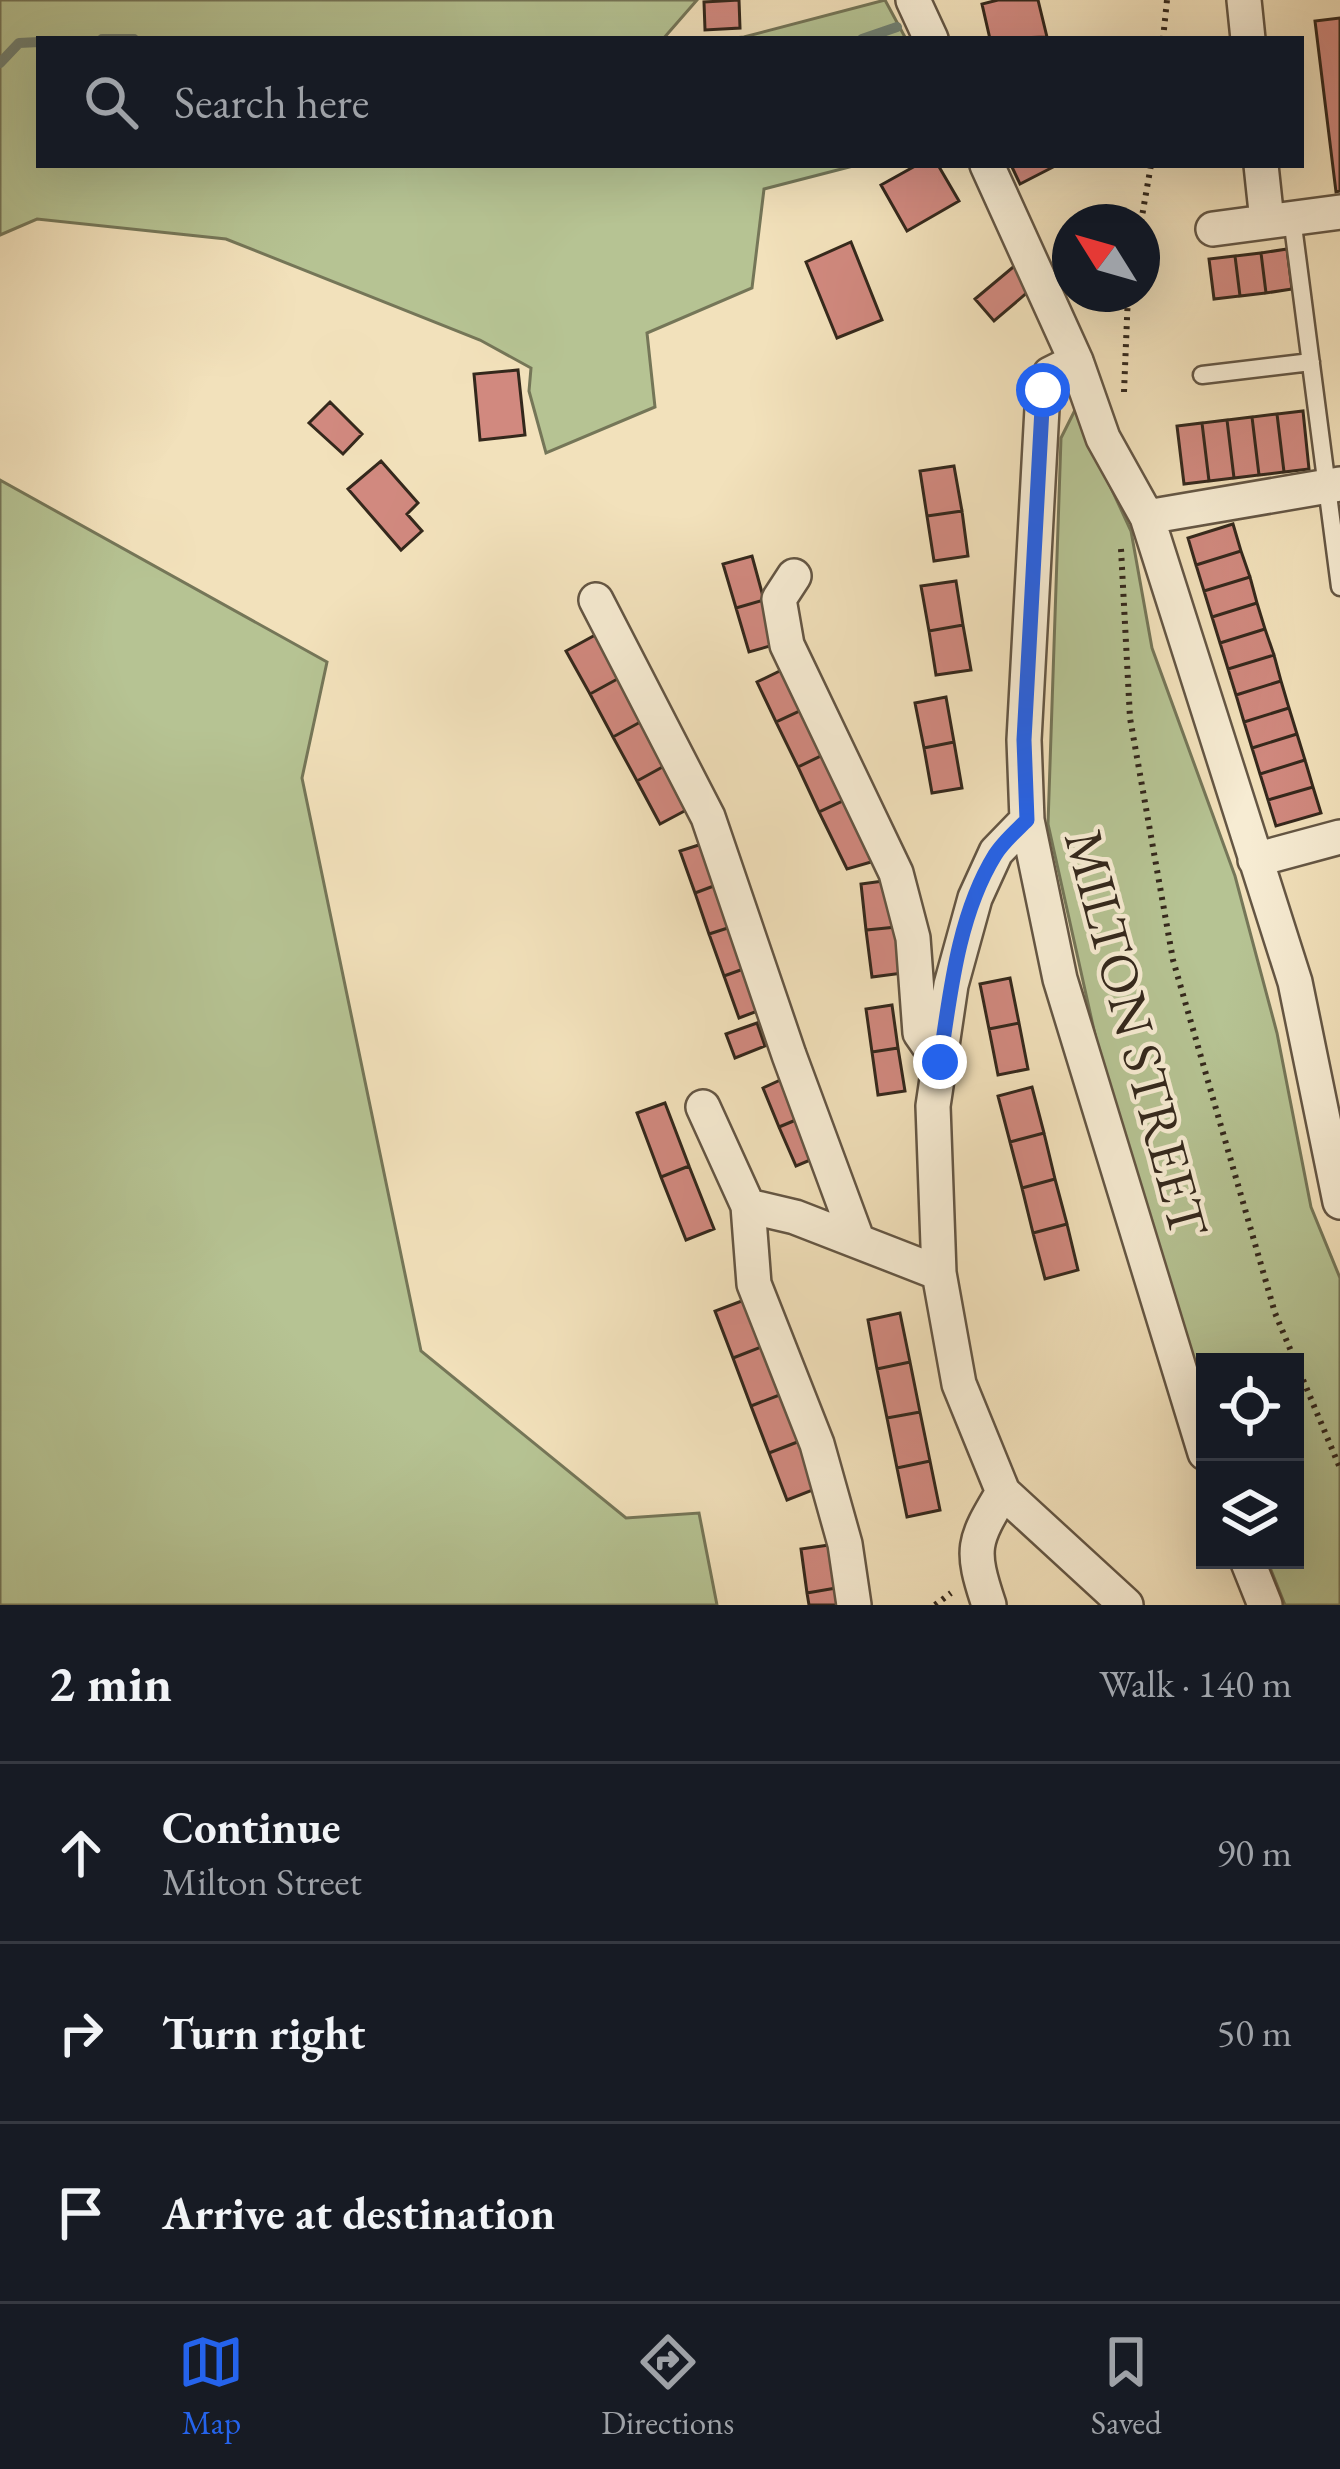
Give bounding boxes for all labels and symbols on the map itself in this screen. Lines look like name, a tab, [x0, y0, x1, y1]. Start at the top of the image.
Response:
north arrow	[1052, 204, 1160, 312]
route start	[1016, 363, 1070, 417]
street label: MILTON STREET	[1049, 822, 1225, 1245]
route end	[913, 1035, 967, 1089]

